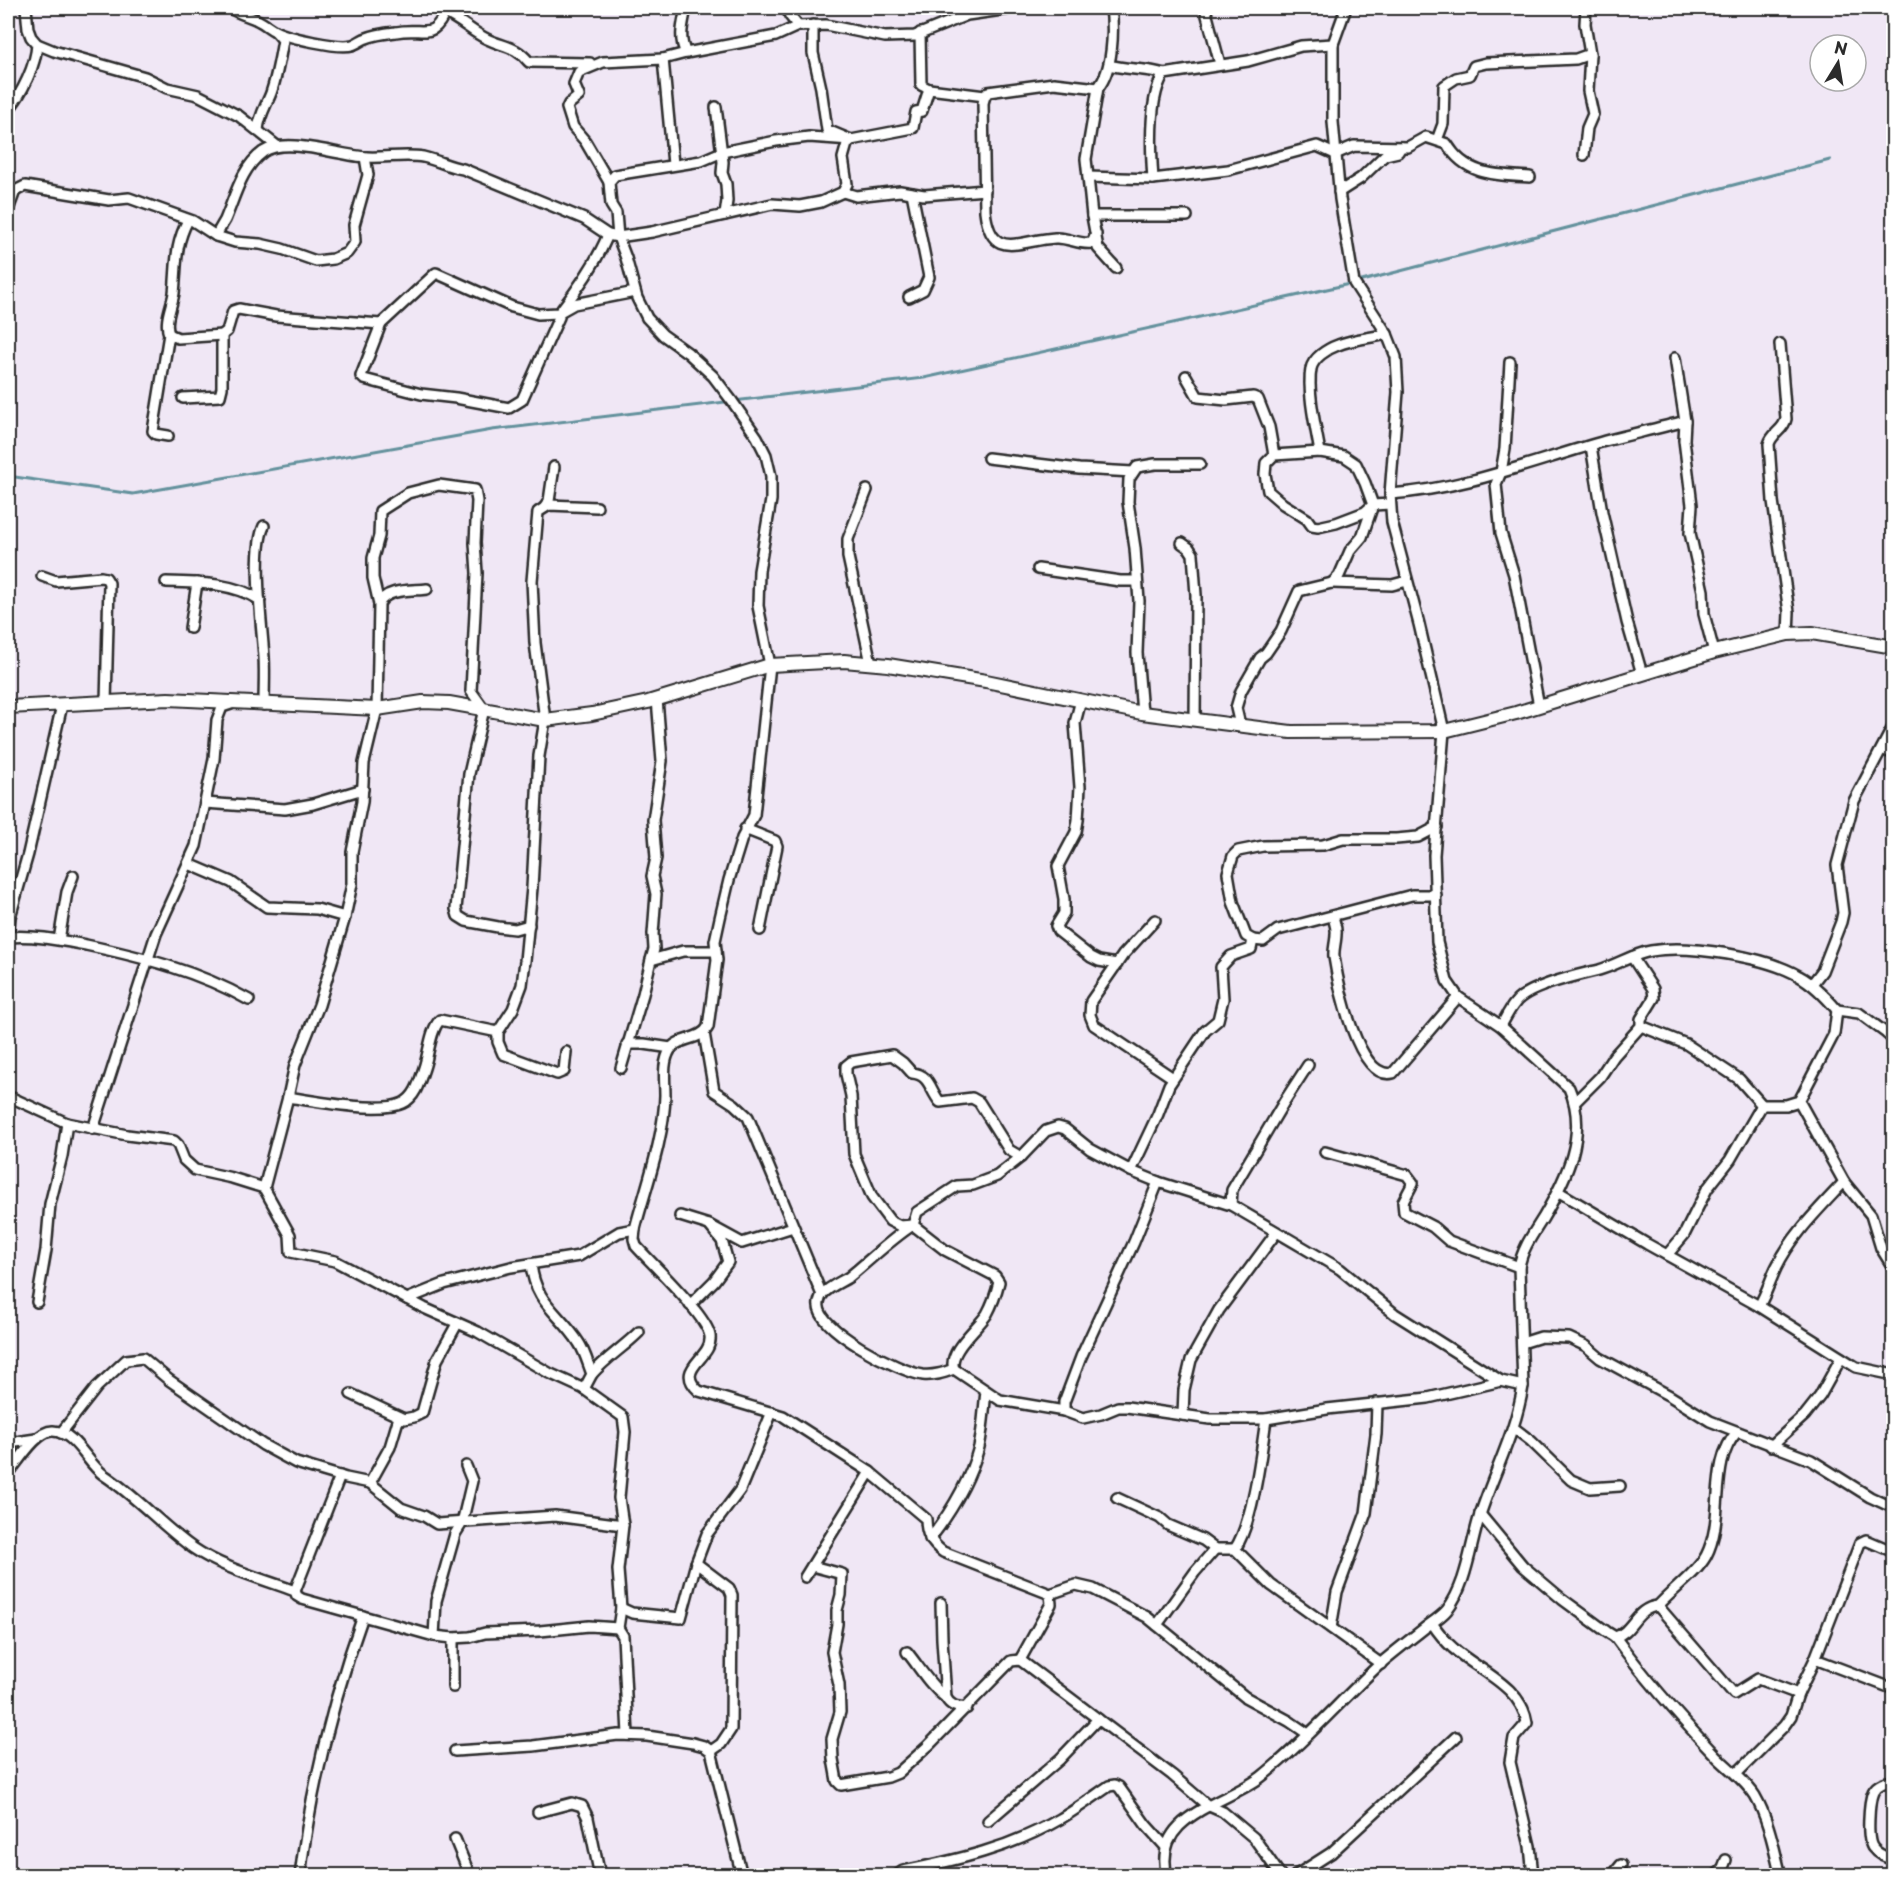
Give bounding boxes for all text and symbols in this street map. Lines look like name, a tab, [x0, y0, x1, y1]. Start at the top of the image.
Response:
north arrow	[1808, 33, 1868, 93]
text: N	[1833, 34, 1850, 60]

